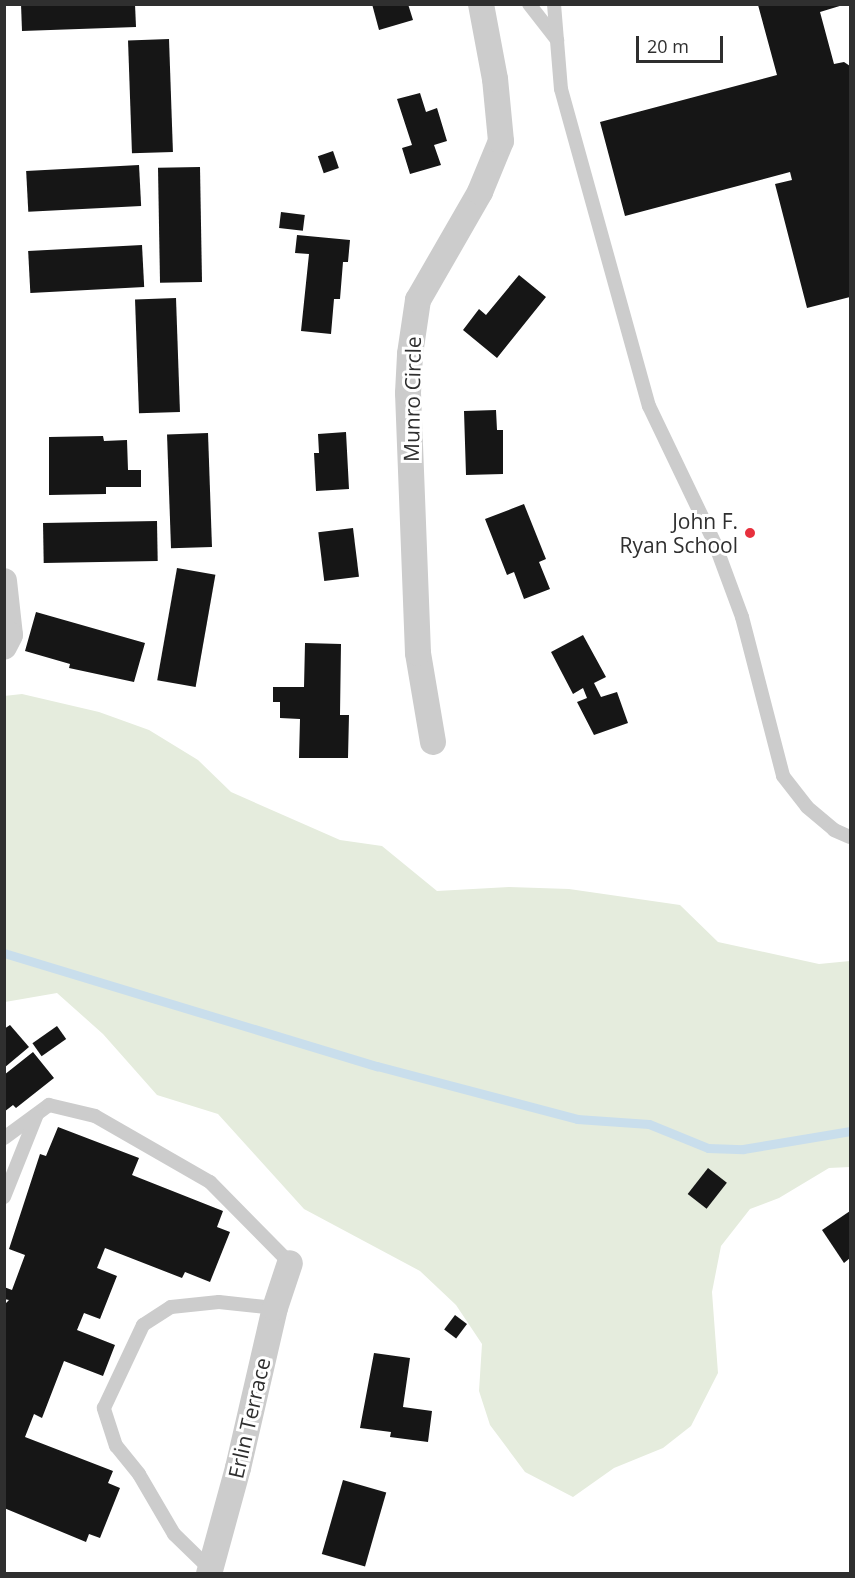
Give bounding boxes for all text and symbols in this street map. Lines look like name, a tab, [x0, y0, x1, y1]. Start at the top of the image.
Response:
scale bar	[639, 24, 726, 62]
text: 20 m	[647, 34, 689, 58]
street label: Munro Circle	[398, 336, 426, 462]
place label: John F. Ryan School	[619, 508, 738, 558]
marker: John F. Ryan School	[743, 526, 757, 540]
street label: Erlin Terrace	[223, 1355, 275, 1481]

